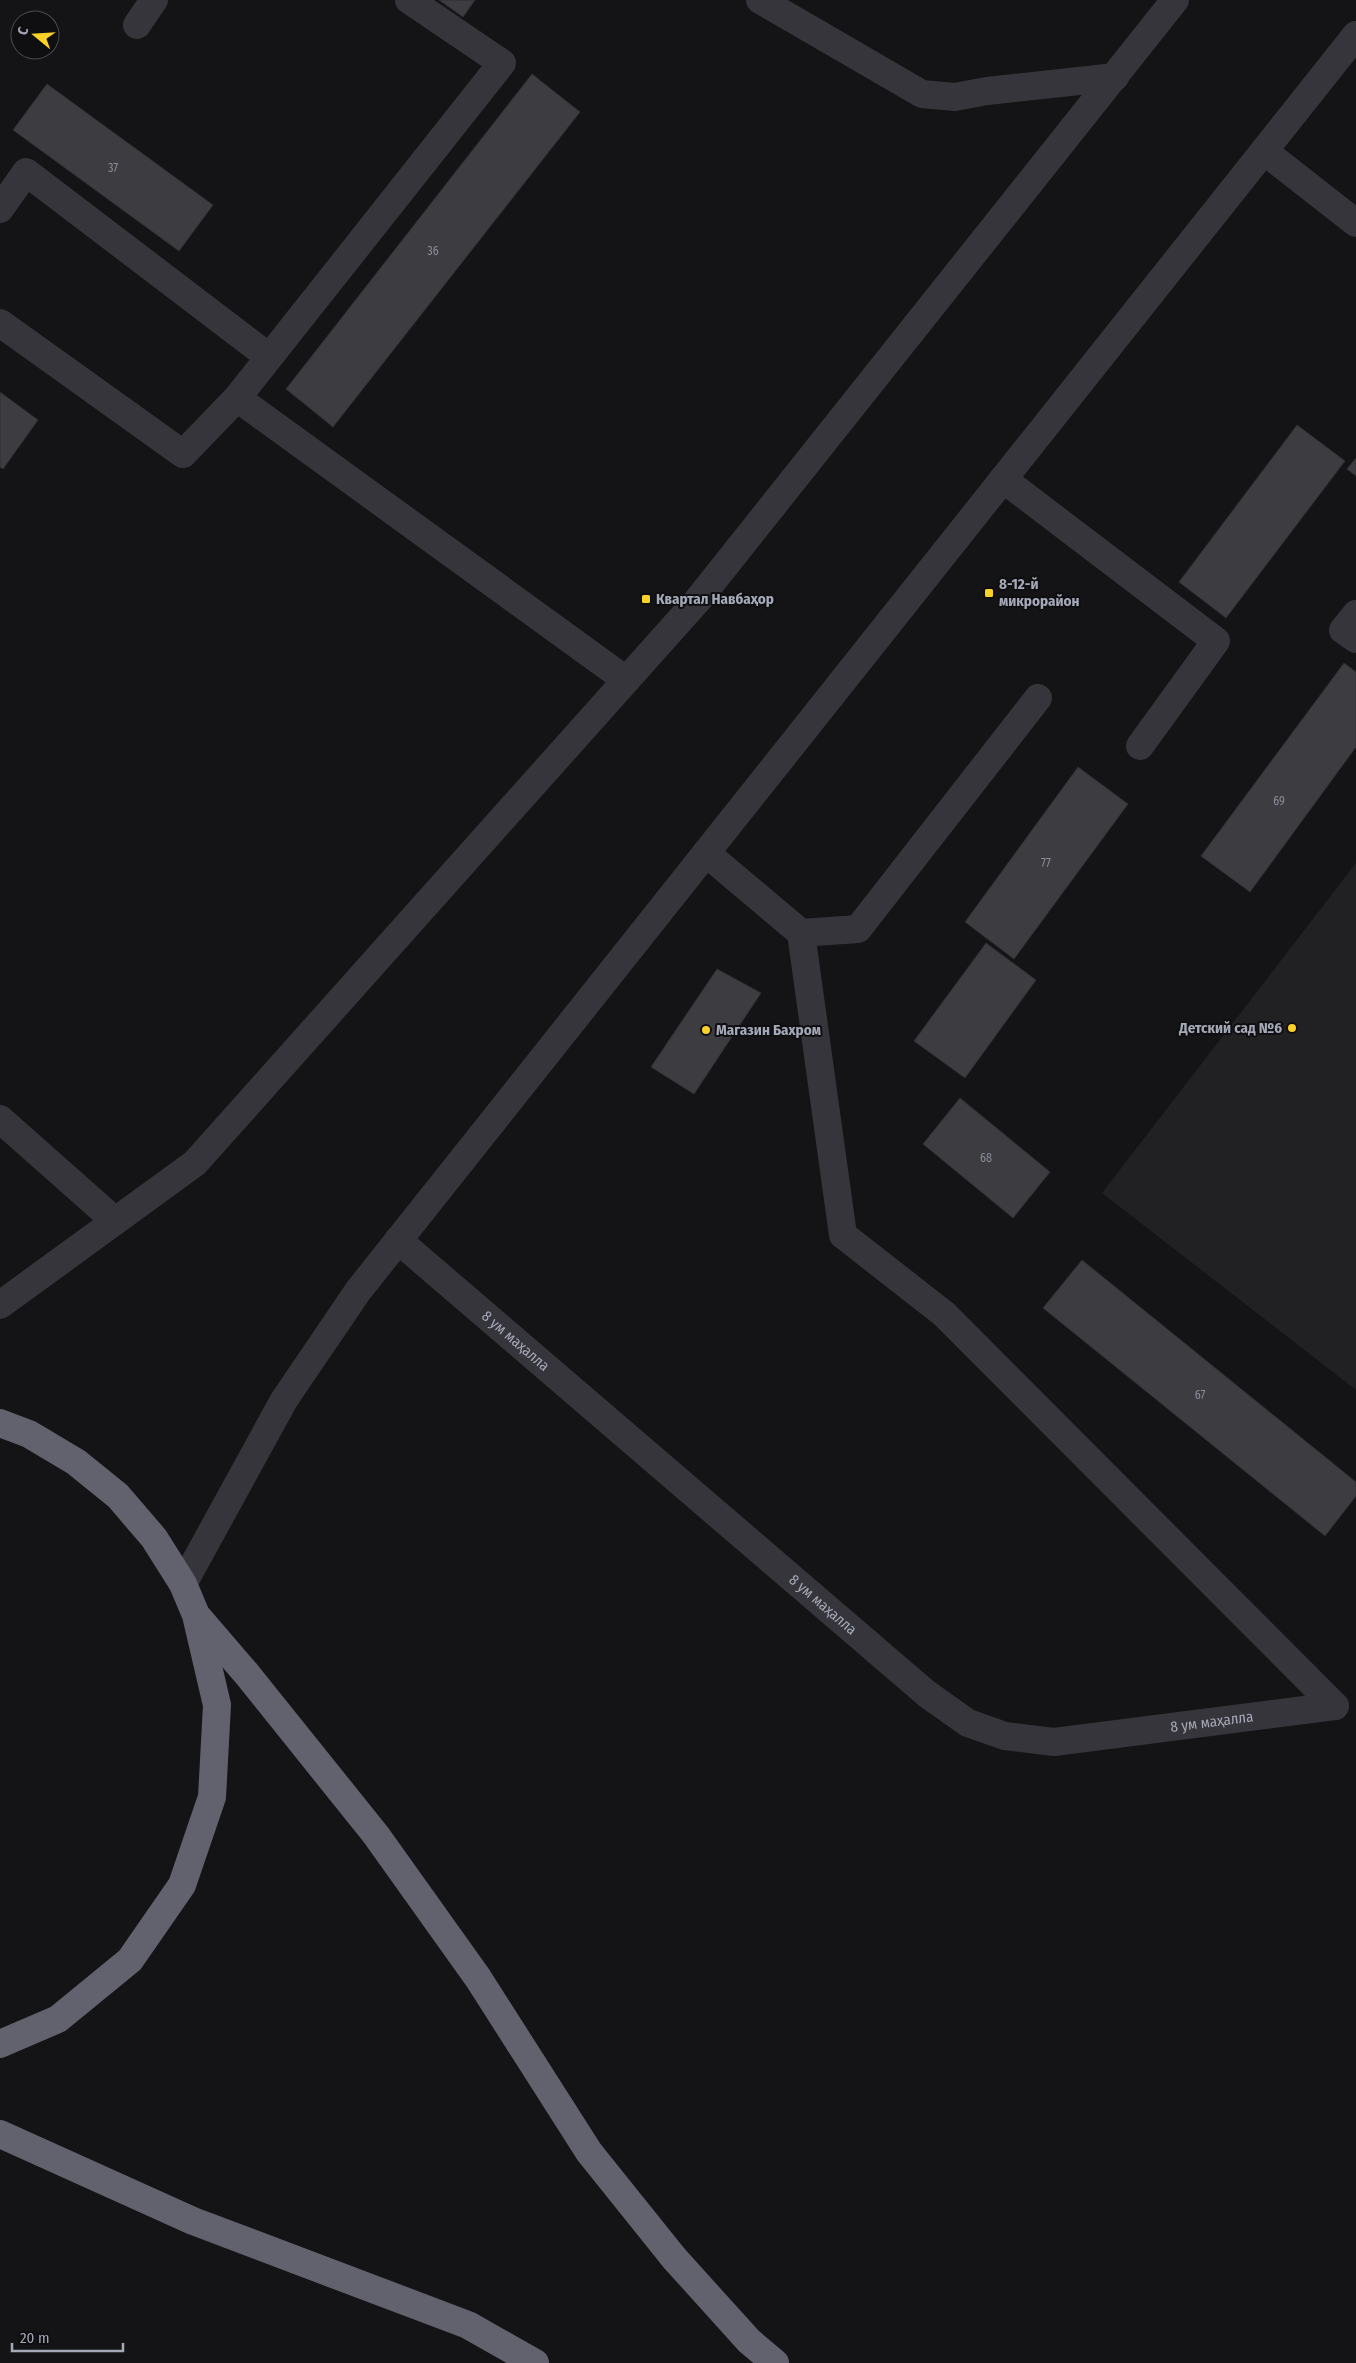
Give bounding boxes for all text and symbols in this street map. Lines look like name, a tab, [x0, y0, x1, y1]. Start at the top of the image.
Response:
north arrow	[10, 10, 60, 60]
text: С	[14, 24, 33, 37]
house number: 37	[108, 161, 118, 175]
house number: 36	[427, 244, 439, 258]
place label: 8-12-й микрорайон	[999, 575, 1079, 610]
marker: 8-12-й микрорайон	[983, 587, 995, 599]
place label: Квартал Навбаҳор	[656, 590, 774, 608]
marker: Квартал Навбаҳор	[640, 593, 652, 605]
house number: 69	[1273, 794, 1285, 808]
house number: 77	[1041, 856, 1051, 870]
place label: Детский сад №6	[1178, 1019, 1282, 1037]
place label: Магазин Бахром	[716, 1021, 821, 1039]
marker: Детский сад №6	[1286, 1022, 1298, 1034]
marker: Магазин Бахром	[700, 1024, 712, 1036]
house number: 68	[980, 1151, 992, 1165]
street label: 8 ум маҳалла	[478, 1307, 553, 1375]
house number: 67	[1195, 1388, 1205, 1402]
street label: 8 ум маҳалла	[785, 1571, 860, 1639]
street label: 8 ум маҳалла	[1169, 1708, 1254, 1736]
scale bar	[12, 2320, 124, 2352]
text: 20 m	[20, 2329, 50, 2347]

